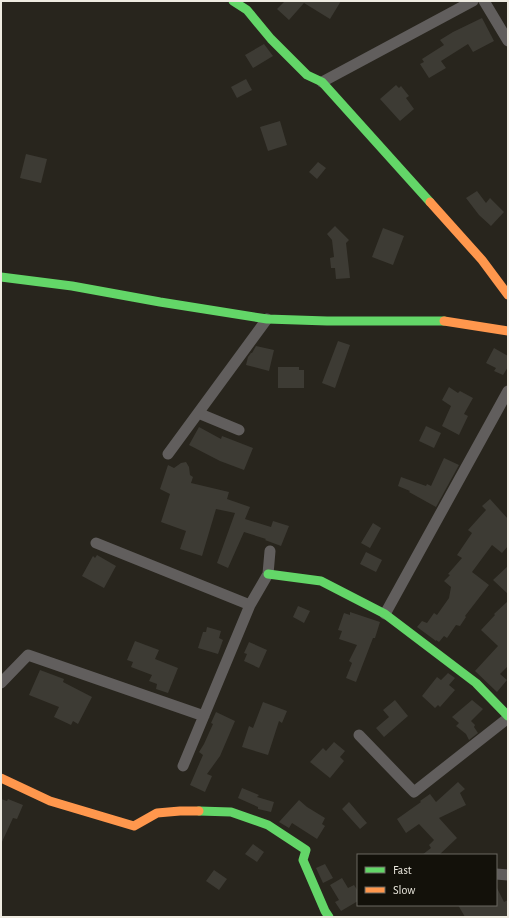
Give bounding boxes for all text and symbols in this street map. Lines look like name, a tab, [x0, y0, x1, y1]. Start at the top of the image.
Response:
legend	[357, 854, 497, 906]
text: Fast	[393, 864, 412, 876]
text: Slow	[393, 884, 415, 896]

